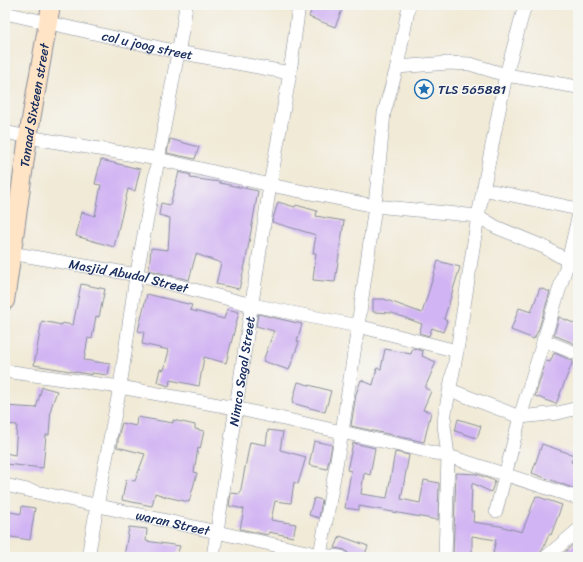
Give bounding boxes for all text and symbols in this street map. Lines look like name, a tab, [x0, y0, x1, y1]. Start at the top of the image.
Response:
street label: col u joog street	[100, 24, 195, 66]
street label: Tanaad Sixteen street	[12, 41, 56, 169]
place icon: TLS 565881	[413, 78, 435, 100]
place label: TLS 565881	[438, 78, 507, 101]
street label: Masjid Abudal Street	[67, 252, 192, 300]
street label: Nimco Sagal Street	[222, 314, 261, 428]
street label: waran Street	[134, 503, 213, 542]

